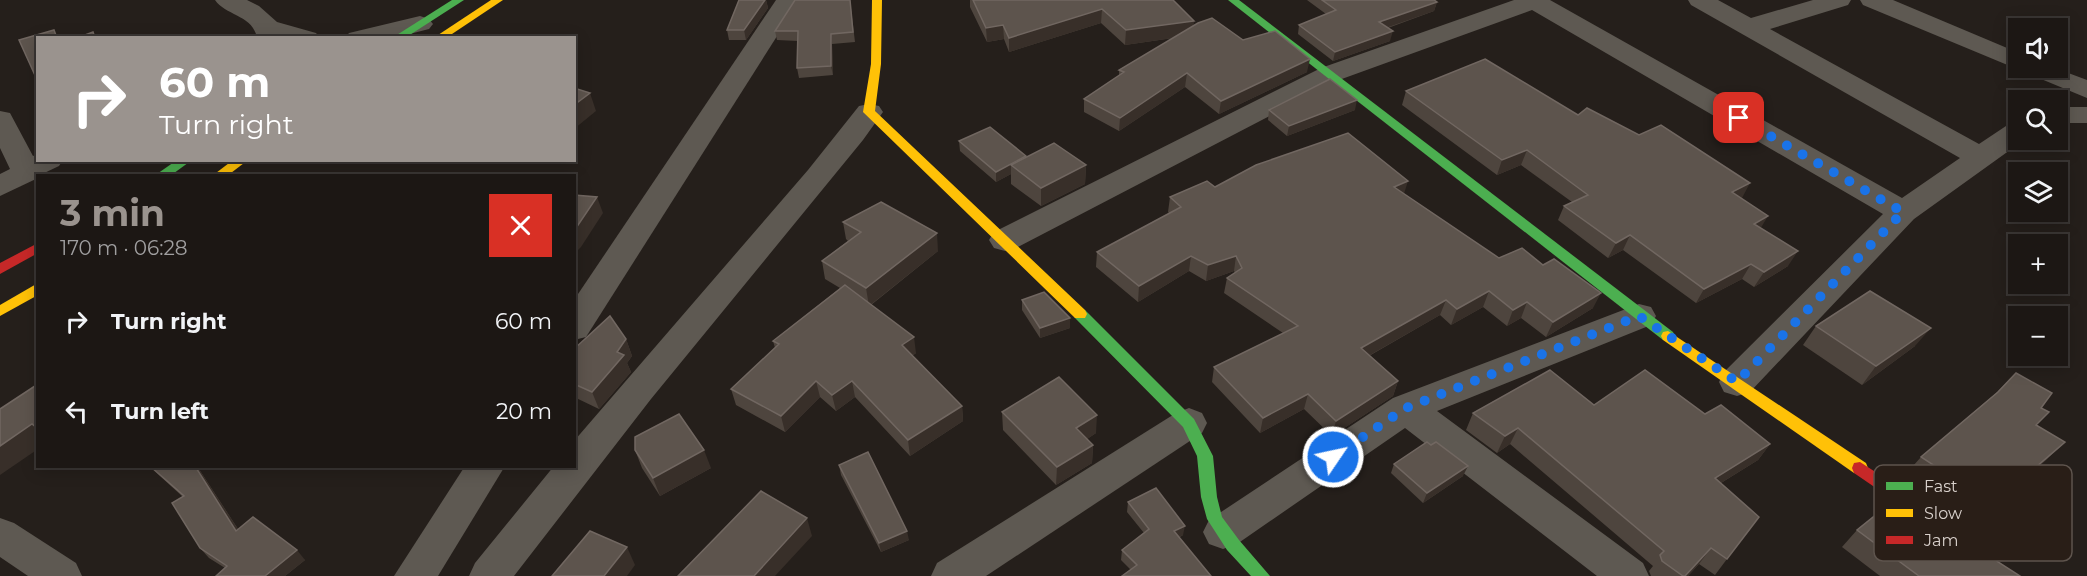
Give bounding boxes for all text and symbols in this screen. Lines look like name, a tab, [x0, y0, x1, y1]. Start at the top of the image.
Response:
map controls	[2008, 18, 2068, 366]
button: sound	[2008, 18, 2068, 78]
text: 60 m	[159, 56, 270, 108]
icon: right	[60, 60, 138, 138]
button: search	[2008, 90, 2068, 150]
pin	[1713, 92, 1764, 143]
icon: arrive	[1722, 101, 1755, 134]
text: Turn right	[159, 108, 294, 141]
button: layers	[2008, 162, 2068, 222]
text: 3 min	[60, 191, 165, 235]
button: close	[489, 194, 552, 257]
button: +	[2008, 234, 2068, 294]
text: 170 m · 06:28	[60, 236, 188, 260]
icon: right	[60, 305, 93, 338]
button: −	[2008, 306, 2068, 366]
text: Turn right	[111, 308, 226, 335]
text: 60 m	[495, 308, 552, 335]
icon: left	[60, 395, 93, 428]
text: Turn left	[111, 398, 209, 425]
text: 20 m	[496, 398, 552, 425]
position arrow	[1301, 425, 1365, 489]
legend	[1874, 465, 2072, 561]
text: Fast	[1924, 477, 1958, 496]
text: Slow	[1924, 504, 1962, 523]
text: Jam	[1923, 531, 1958, 550]

